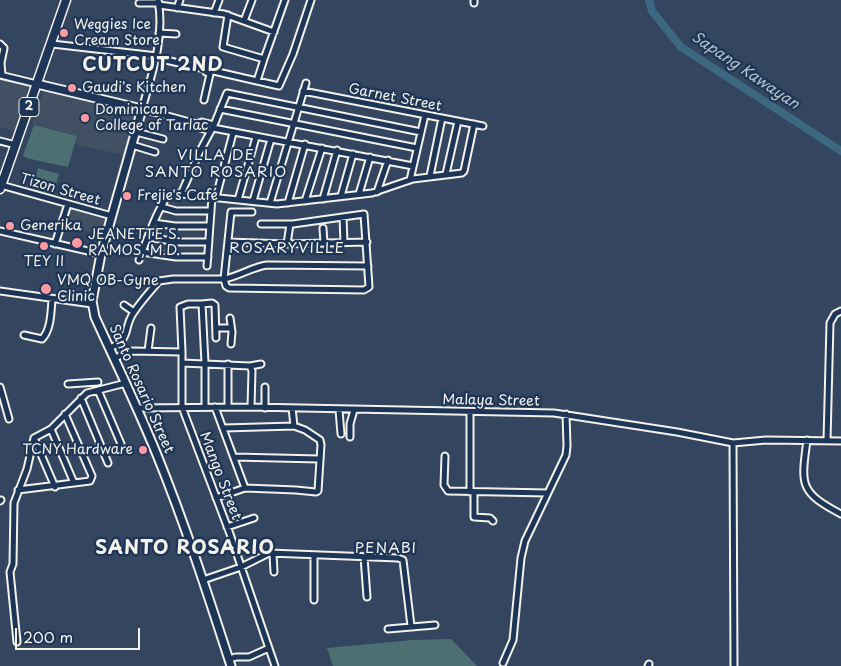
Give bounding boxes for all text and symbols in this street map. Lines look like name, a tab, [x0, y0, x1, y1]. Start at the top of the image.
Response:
place label: Weggies Ice Cream Store	[74, 17, 160, 49]
marker: Weggies Ice Cream Store	[58, 27, 70, 39]
water label: Sapang Kawayan	[688, 28, 802, 114]
district label: CUTCUT 2ND	[81, 55, 225, 77]
place label: Gaudi's Kitchen	[82, 80, 186, 96]
street label: Garnet Street	[347, 81, 443, 115]
marker: Gaudi's Kitchen	[66, 82, 78, 94]
road number: 2	[19, 98, 39, 116]
place label: Dominican College of Tarlac	[95, 102, 208, 134]
marker: Dominican College of Tarlac	[79, 112, 91, 124]
district label: VILLA DE SANTO ROSARIO	[142, 147, 290, 182]
street label: Tizon Street	[18, 171, 102, 209]
place label: Frejie's Café	[137, 188, 218, 204]
marker: Frejie's Café	[121, 190, 133, 202]
place label: Generika	[20, 218, 82, 234]
marker: Generika	[4, 220, 16, 232]
place label: JEANETTE S. RAMOS, M.D.	[88, 227, 180, 260]
marker: JEANETTE S. RAMOS, M.D.	[70, 236, 84, 250]
marker: TEY II	[38, 240, 50, 252]
district label: ROSARYVILLE	[228, 240, 346, 258]
place label: TEY II	[24, 254, 64, 270]
place label: VMQ OB-Gyne Clinic	[57, 273, 159, 306]
marker: VMQ OB-Gyne Clinic	[39, 282, 53, 296]
street label: Santo Rosario Street	[105, 322, 177, 456]
street label: Malaya Street	[442, 392, 540, 410]
street label: Mango Street	[196, 430, 244, 522]
place label: TCNY Hardware	[22, 442, 133, 458]
marker: TCNY Hardware	[137, 444, 149, 456]
district label: SANTO ROSARIO	[93, 538, 277, 560]
district label: PENABI	[354, 540, 418, 558]
scale bar	[18, 618, 142, 650]
text: 200 m	[23, 625, 73, 648]

